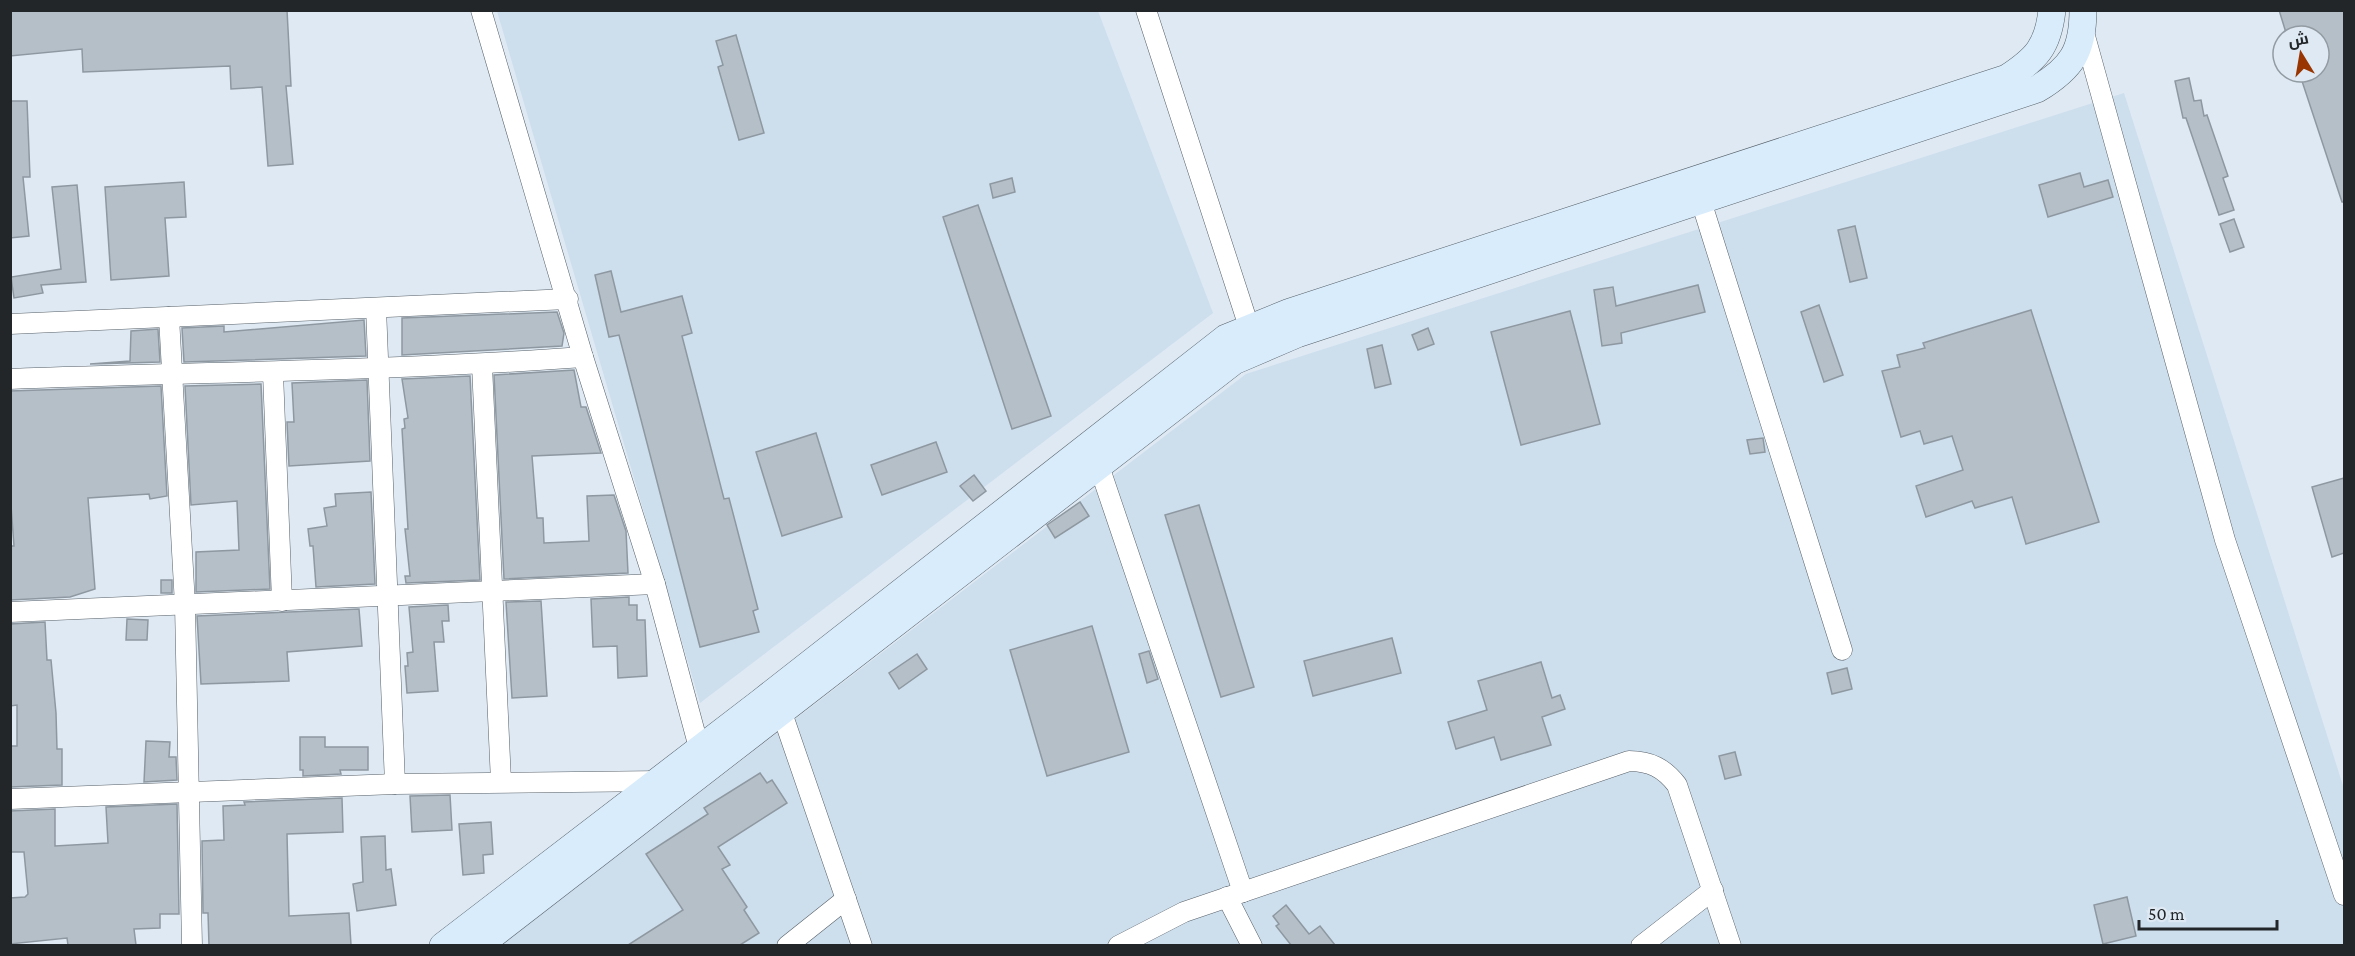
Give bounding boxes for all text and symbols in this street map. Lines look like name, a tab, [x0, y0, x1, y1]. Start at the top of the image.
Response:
north arrow	[2271, 24, 2331, 84]
text: ش	[2287, 29, 2310, 51]
scale bar	[2139, 893, 2277, 931]
text: 50 m	[2148, 904, 2185, 924]

